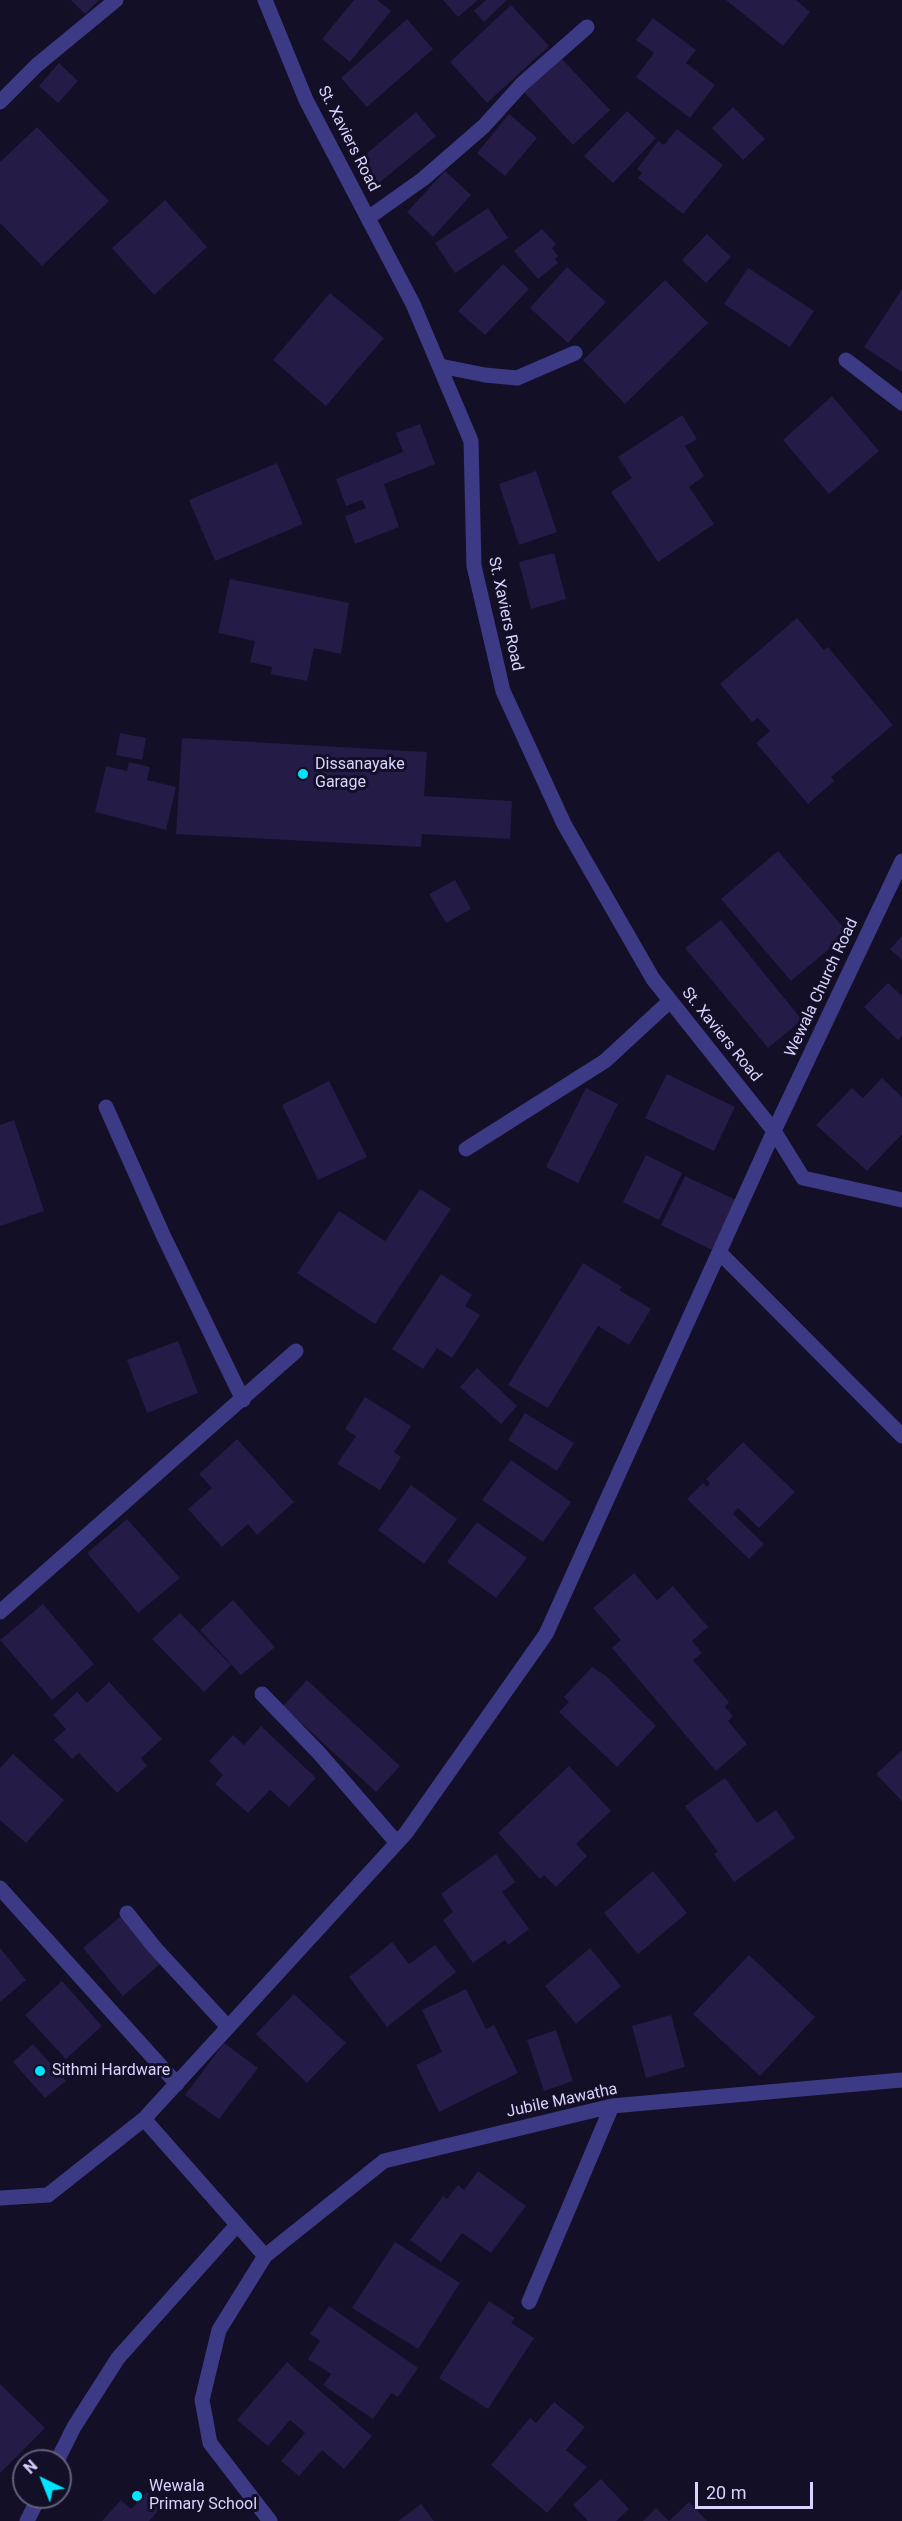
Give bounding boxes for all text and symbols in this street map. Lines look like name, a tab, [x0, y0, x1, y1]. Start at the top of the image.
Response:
street label: St. Xaviers Road	[313, 83, 383, 195]
street label: St. Xaviers Road	[484, 555, 526, 673]
place label: Dissanayake Garage	[315, 755, 405, 793]
marker: Dissanayake Garage	[296, 767, 310, 781]
street label: Wewala Church Road	[781, 916, 863, 1060]
street label: St. Xaviers Road	[677, 984, 765, 1086]
place label: Sithmi Hardware	[52, 2061, 170, 2081]
marker: Sithmi Hardware	[33, 2064, 47, 2078]
street label: Jubile Mawatha	[505, 2080, 619, 2122]
north arrow	[12, 2449, 72, 2509]
text: N	[20, 2456, 41, 2478]
scale bar	[698, 2470, 816, 2508]
place label: Wewala Primary School	[149, 2477, 257, 2515]
text: 20 m	[706, 2482, 746, 2503]
marker: Wewala Primary School	[130, 2489, 144, 2503]

